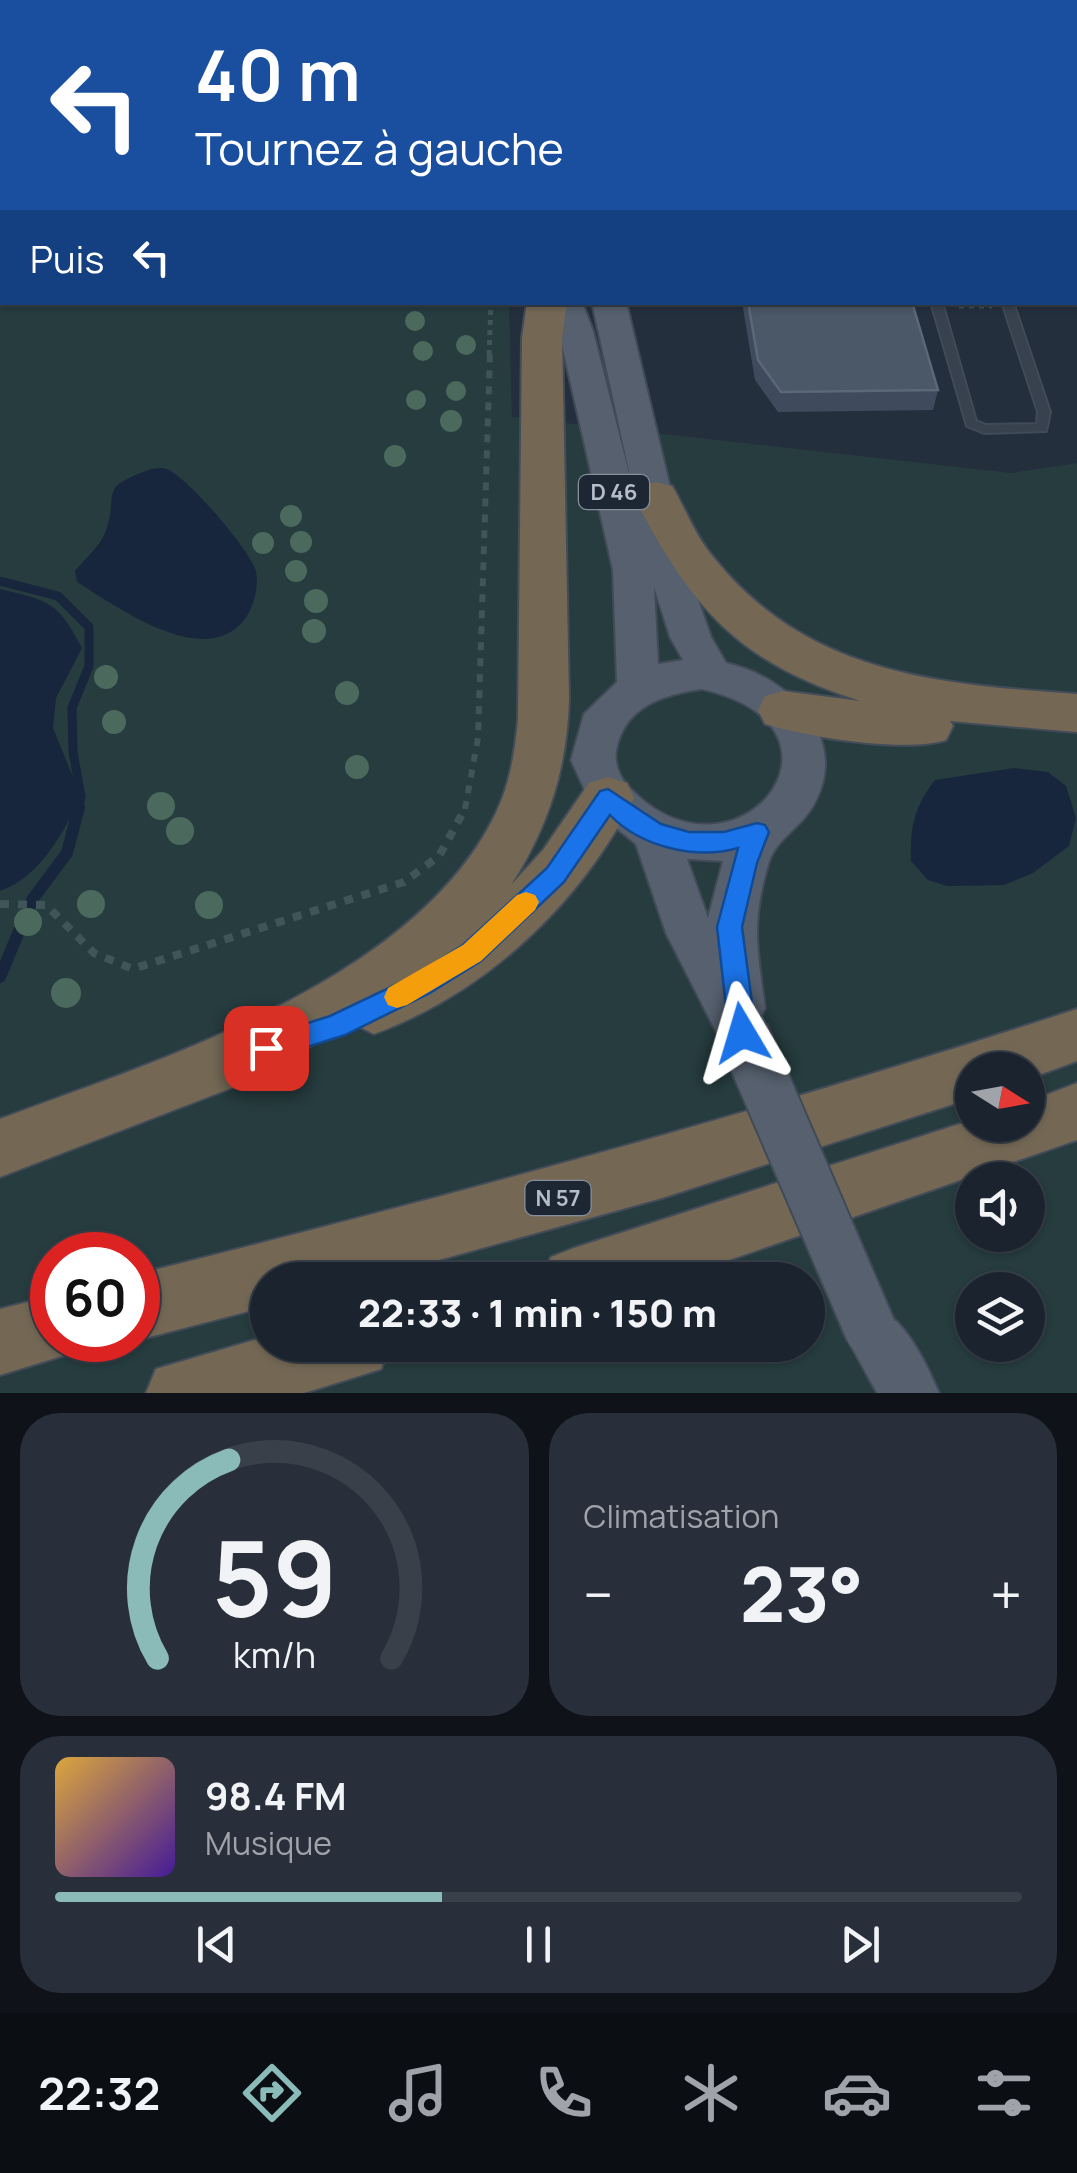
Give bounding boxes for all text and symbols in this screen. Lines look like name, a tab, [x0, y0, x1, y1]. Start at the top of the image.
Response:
text: 40 m	[195, 26, 361, 122]
icon: left	[30, 40, 160, 170]
text: Tournez à gauche	[195, 117, 564, 179]
icon: left	[124, 230, 179, 285]
text: Puis	[30, 232, 104, 284]
road number: D 46	[579, 475, 649, 509]
position arrow	[690, 981, 794, 1085]
pin	[224, 1006, 309, 1091]
icon: arrive	[239, 1021, 294, 1076]
north arrow	[955, 1052, 1045, 1142]
map controls	[955, 1052, 1045, 1362]
button: sound	[955, 1162, 1045, 1252]
road number: N 57	[526, 1181, 590, 1215]
speed limit sign: 60	[30, 1232, 160, 1362]
button: layers	[955, 1272, 1045, 1362]
text: 22:33 · 1 min · 150 m	[358, 1286, 717, 1338]
text: Climatisation	[584, 1494, 779, 1538]
text: 59	[211, 1505, 337, 1647]
text: 23°	[740, 1542, 863, 1645]
text: −	[584, 1556, 613, 1632]
text: +	[990, 1556, 1022, 1632]
text: km/h	[233, 1630, 316, 1679]
text: 98.4 FM	[205, 1769, 347, 1821]
text: Musique	[205, 1821, 332, 1865]
icon: previous	[189, 1917, 244, 1972]
icon: pause	[511, 1917, 566, 1972]
icon: next	[833, 1917, 888, 1972]
icon: directions	[237, 2058, 307, 2128]
icon: music	[383, 2058, 453, 2128]
icon: phone	[529, 2058, 599, 2128]
icon: climate	[676, 2058, 746, 2128]
icon: car	[822, 2058, 892, 2128]
icon: filters	[969, 2058, 1039, 2128]
text: 22:32	[38, 2062, 160, 2124]

